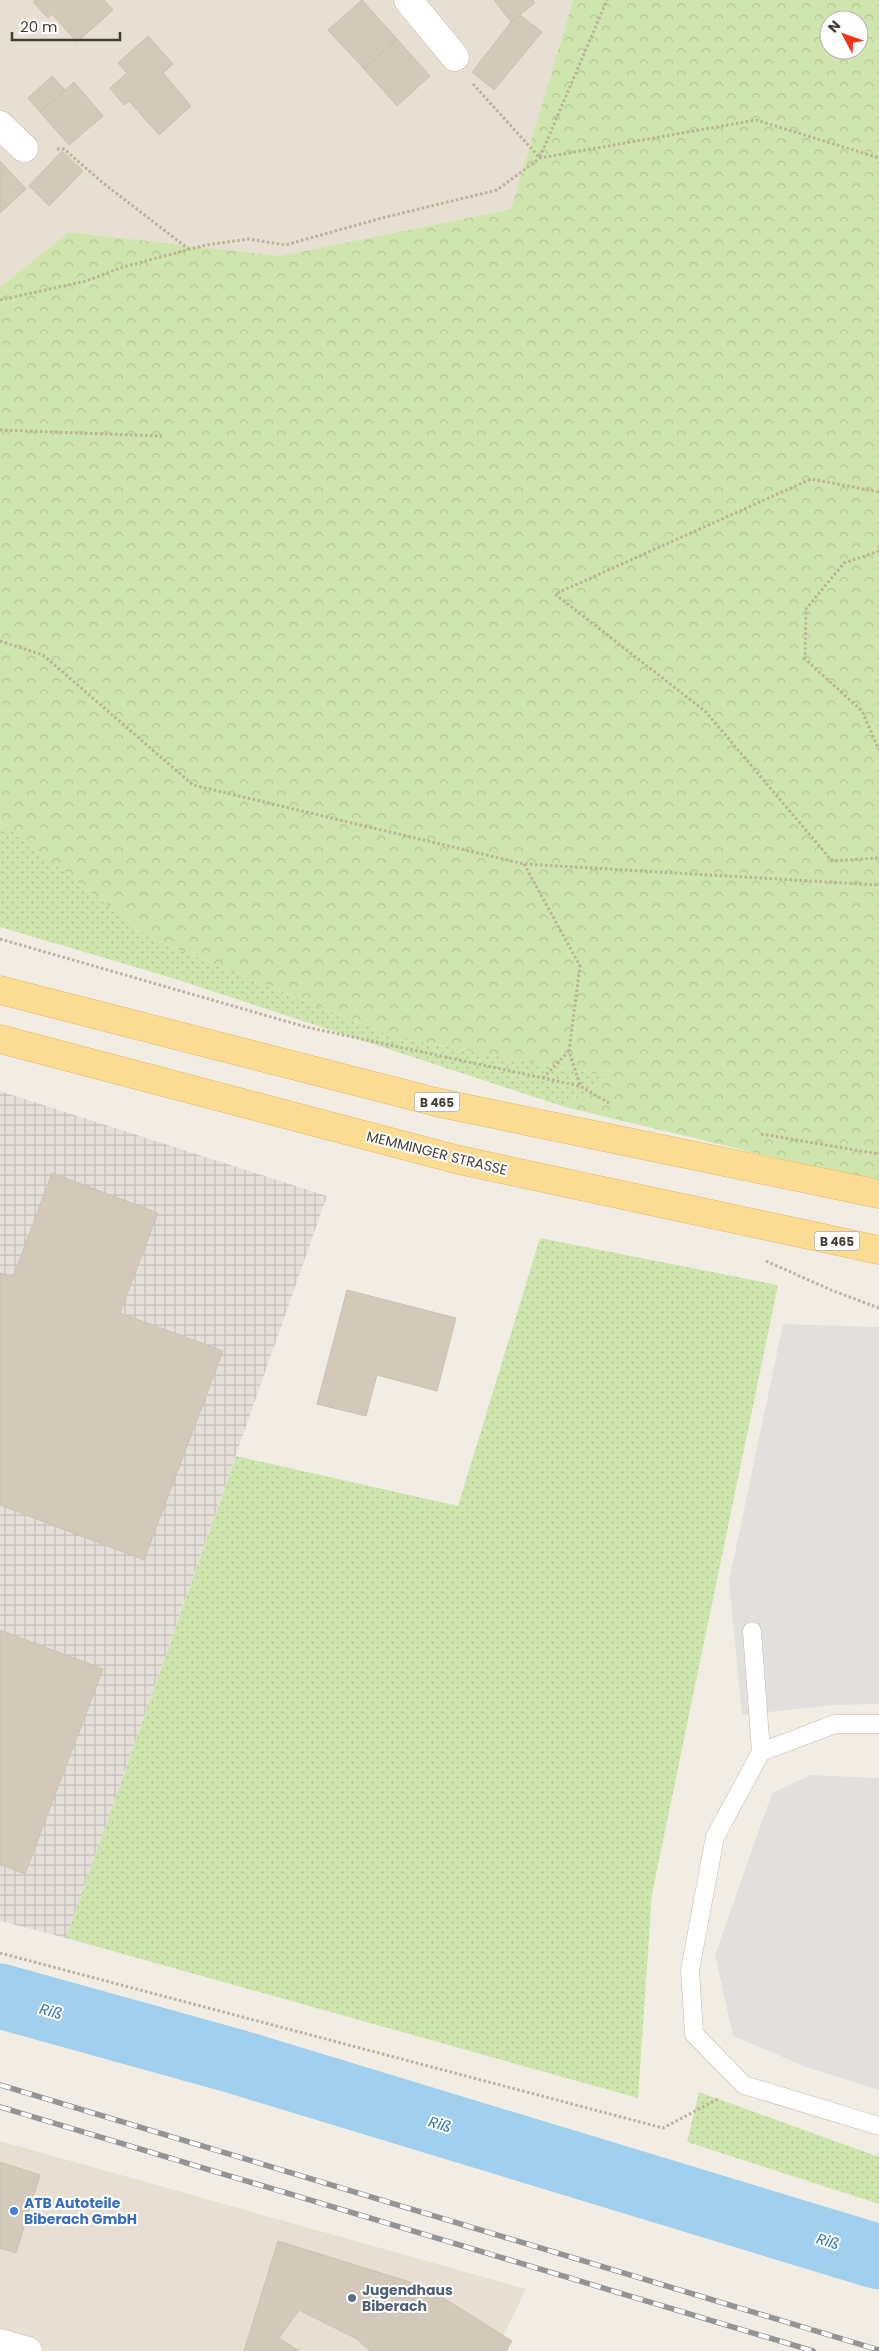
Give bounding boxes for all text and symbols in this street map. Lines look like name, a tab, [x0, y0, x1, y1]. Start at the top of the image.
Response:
scale bar	[12, 10, 120, 42]
north arrow	[819, 10, 869, 60]
text: 20 m	[20, 16, 58, 37]
text: N	[823, 16, 845, 37]
road number: B 465	[414, 1092, 460, 1112]
street label: MEMMINGER STRASSE	[365, 1126, 509, 1180]
road number: B 465	[814, 1232, 860, 1250]
water label: Riß	[37, 1998, 65, 2024]
water label: Riß	[426, 2111, 454, 2137]
place label: ATB Autoteile Biberach GmbH	[24, 2193, 137, 2229]
marker: ATB Autoteile Biberach GmbH	[8, 2205, 20, 2217]
water label: Riß	[814, 2228, 842, 2254]
place label: Jugendhaus Biberach	[362, 2280, 453, 2316]
marker: Jugendhaus Biberach	[346, 2292, 358, 2304]

